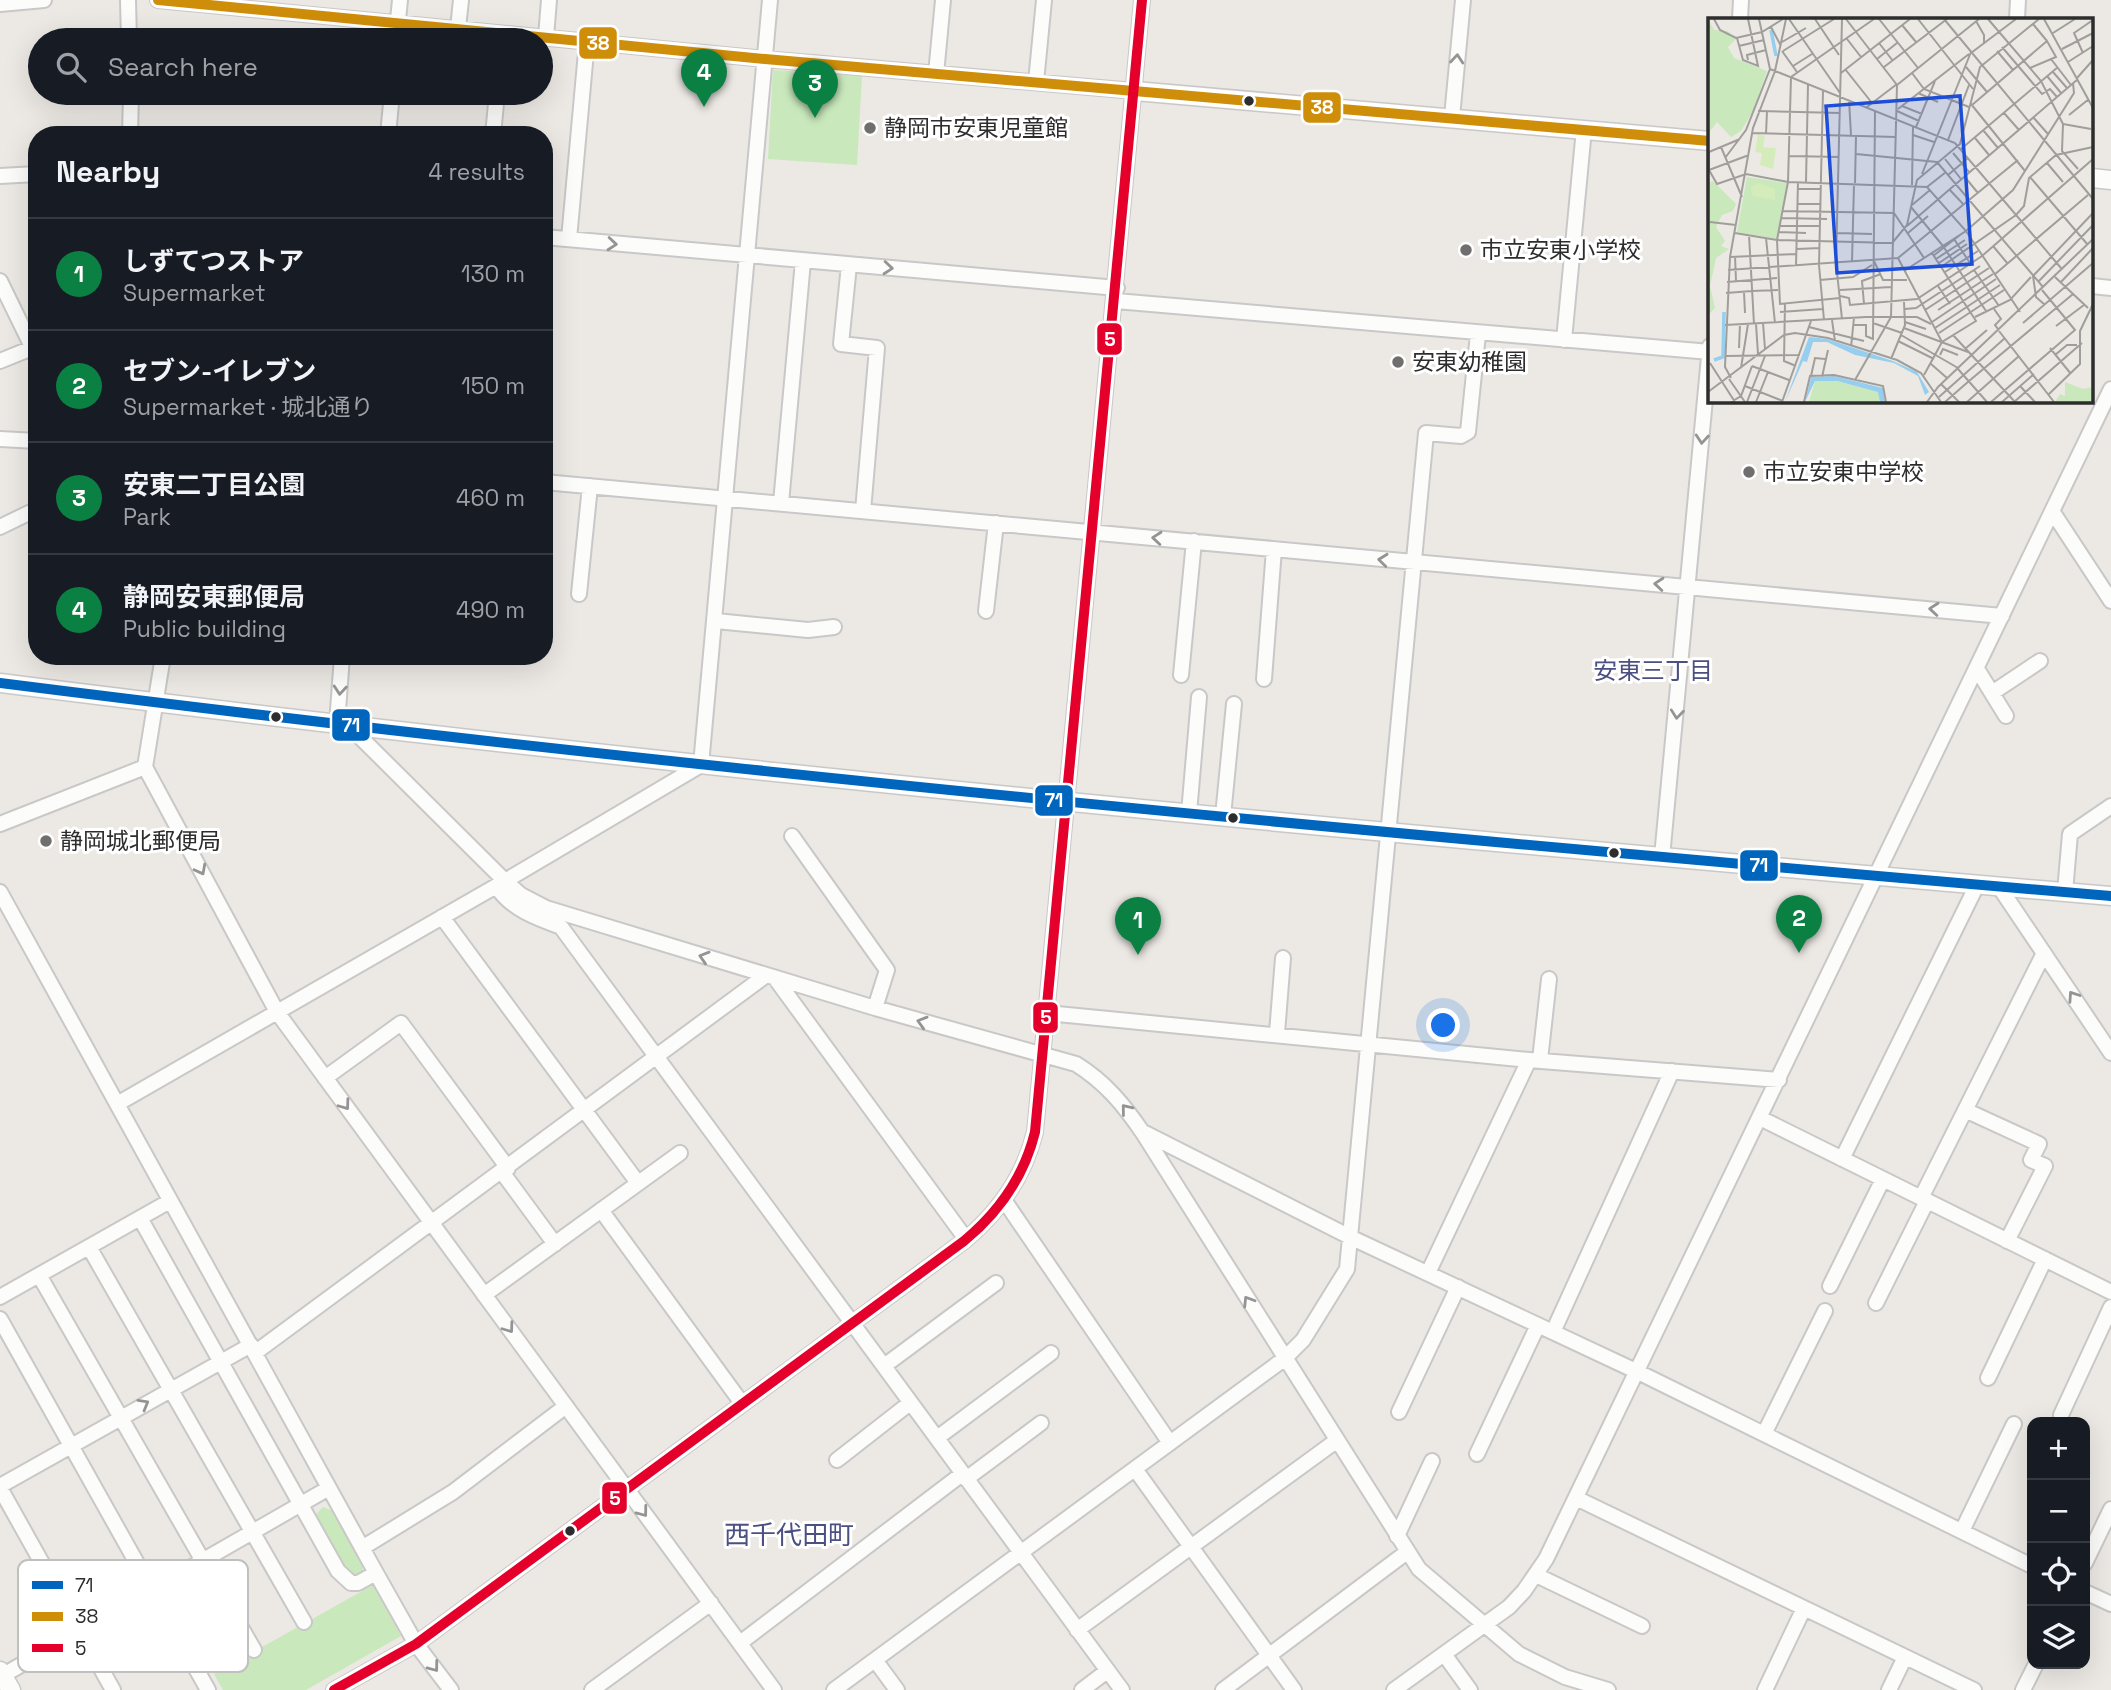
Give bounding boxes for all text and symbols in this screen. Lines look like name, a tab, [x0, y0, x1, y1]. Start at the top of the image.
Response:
inset map	[1708, 18, 2094, 402]
line badge: 38	[578, 26, 618, 60]
search box	[28, 28, 553, 105]
text: 38	[587, 31, 609, 56]
icon: search	[52, 48, 90, 86]
pin: 4	[681, 49, 727, 107]
text: Search here	[108, 50, 258, 84]
one-way arrow	[1450, 53, 1465, 64]
pin: 3	[792, 60, 838, 118]
line badge: 38	[1302, 91, 1342, 124]
unlabelled marker	[1242, 94, 1256, 108]
text: 38	[1311, 95, 1333, 120]
place label: 静岡市安東児童館	[884, 113, 1068, 143]
marker: 静岡市安東児童館	[862, 120, 878, 136]
text: Nearby	[56, 152, 160, 191]
text: 4 results	[428, 157, 525, 187]
place label: 市立安東小学校	[1480, 235, 1641, 265]
one-way arrow	[606, 236, 618, 251]
marker: 市立安東小学校	[1458, 242, 1474, 258]
text: しずてつストア	[123, 244, 304, 278]
text: 1	[74, 259, 84, 289]
text: 130 m	[461, 259, 525, 289]
one-way arrow	[882, 260, 893, 275]
text: Supermarket	[123, 278, 265, 308]
line badge: 5	[1096, 322, 1123, 356]
text: 5	[1104, 327, 1116, 352]
place label: 安東幼稚園	[1412, 347, 1527, 377]
text: セブン-イレブン	[123, 354, 316, 388]
marker: 安東幼稚園	[1390, 354, 1406, 370]
text: 2	[72, 371, 86, 401]
text: 150 m	[461, 371, 525, 401]
text: Supermarket · 城北通り	[123, 392, 374, 422]
one-way arrow	[1695, 434, 1710, 445]
place label: 市立安東中学校	[1763, 457, 1924, 487]
marker: 市立安東中学校	[1741, 464, 1757, 480]
text: 安東二丁目公園	[123, 468, 305, 502]
text: 3	[72, 483, 86, 513]
text: 460 m	[456, 483, 525, 513]
text: Park	[123, 502, 171, 532]
one-way arrow	[1151, 530, 1163, 545]
one-way arrow	[1378, 553, 1389, 568]
one-way arrow	[1653, 577, 1664, 592]
text: 静岡安東郵便局	[123, 580, 305, 614]
text: 4	[72, 595, 86, 625]
text: 490 m	[456, 595, 525, 625]
one-way arrow	[1928, 602, 1940, 617]
text: Public building	[123, 614, 286, 644]
district label: 安東三丁目	[1593, 655, 1713, 686]
one-way arrow	[333, 685, 348, 696]
line badge: 71	[331, 708, 371, 742]
one-way arrow	[1669, 708, 1684, 720]
unlabelled marker	[269, 710, 283, 724]
text: 71	[342, 713, 360, 738]
line badge: 71	[1034, 784, 1074, 817]
text: 71	[1045, 788, 1063, 813]
unlabelled marker	[1226, 811, 1240, 825]
place label: 静岡城北郵便局	[60, 826, 221, 856]
marker: 静岡城北郵便局	[38, 833, 54, 849]
unlabelled marker	[1607, 846, 1621, 860]
line badge: 71	[1739, 849, 1779, 882]
text: 71	[1750, 853, 1768, 878]
one-way arrow	[192, 863, 206, 876]
pin: 2	[1776, 895, 1822, 953]
pin: 1	[1115, 897, 1161, 955]
one-way arrow	[699, 950, 711, 965]
one-way arrow	[2069, 991, 2081, 1004]
line badge: 5	[1032, 1001, 1059, 1034]
text: 5	[1040, 1005, 1052, 1030]
your location	[1426, 1008, 1460, 1042]
one-way arrow	[917, 1016, 929, 1030]
one-way arrow	[337, 1098, 349, 1110]
one-way arrow	[1122, 1105, 1134, 1118]
one-way arrow	[1244, 1296, 1257, 1309]
one-way arrow	[501, 1320, 513, 1333]
one-way arrow	[137, 1399, 150, 1412]
map controls	[2027, 1417, 2090, 1669]
button: +	[2027, 1417, 2090, 1480]
button: −	[2027, 1480, 2090, 1543]
line badge: 5	[601, 1481, 628, 1515]
text: 5	[609, 1486, 621, 1511]
one-way arrow	[635, 1504, 647, 1517]
district label: 西千代田町	[724, 1518, 854, 1552]
unlabelled marker	[563, 1524, 577, 1538]
button: locate	[2027, 1543, 2090, 1606]
legend	[18, 1560, 248, 1672]
text: 71	[75, 1573, 93, 1598]
text: 38	[75, 1604, 98, 1629]
button: layers	[2027, 1606, 2090, 1669]
text: 5	[75, 1636, 86, 1661]
one-way arrow	[425, 1659, 438, 1672]

